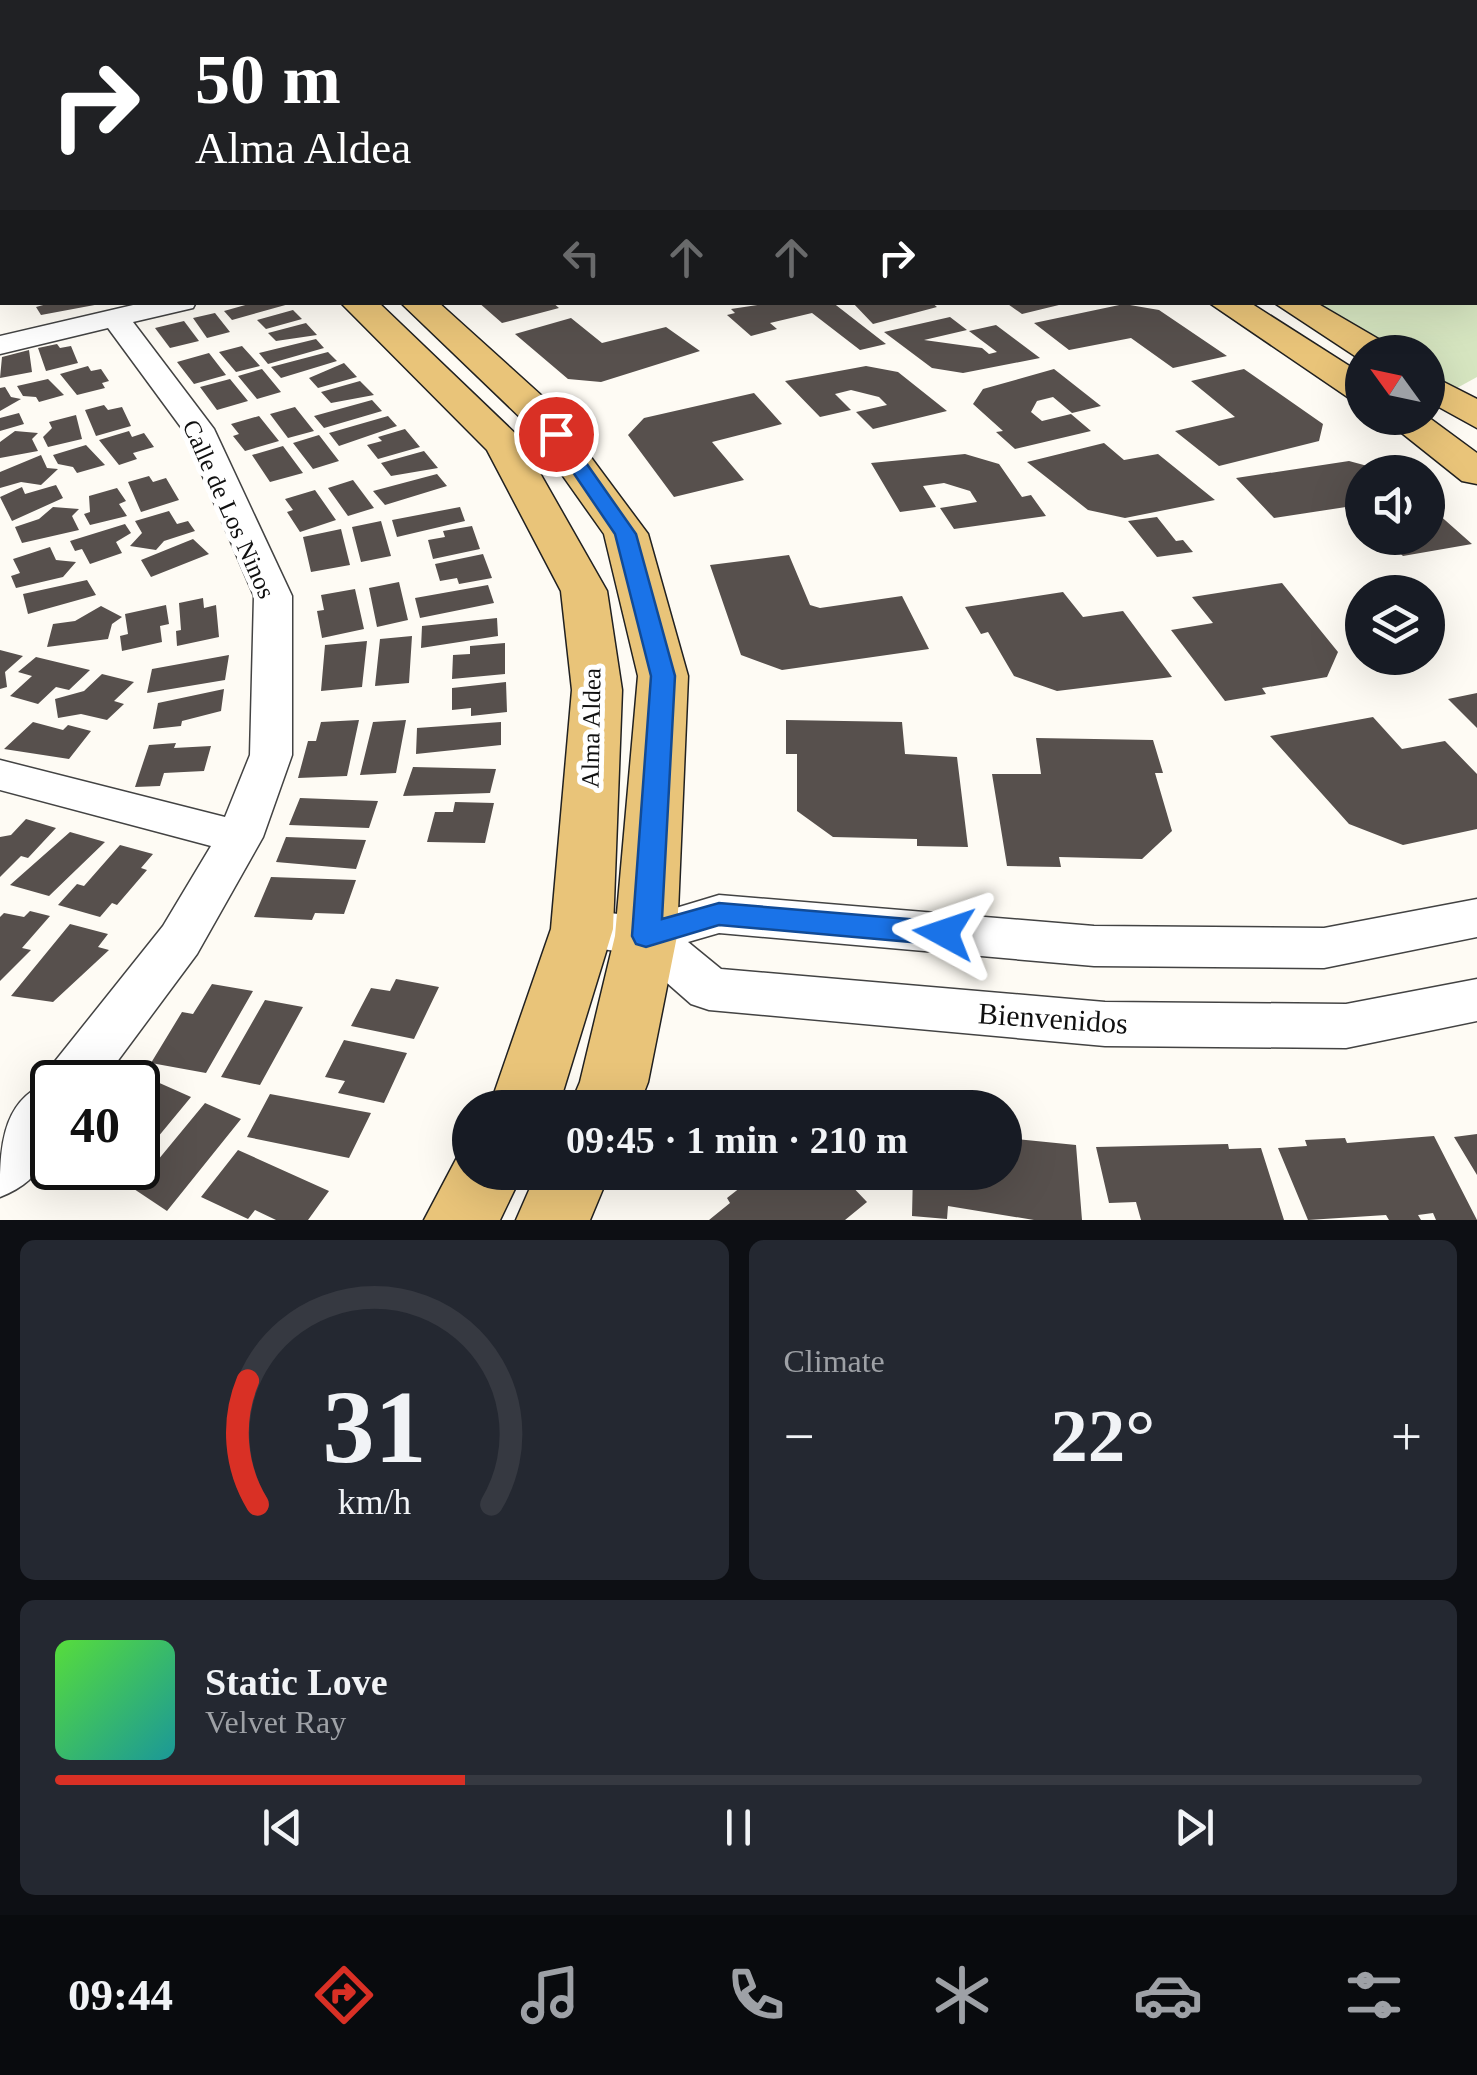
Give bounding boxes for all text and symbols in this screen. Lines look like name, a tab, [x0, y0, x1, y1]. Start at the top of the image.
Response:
icon: right	[30, 40, 160, 170]
text: 50 m	[195, 41, 341, 118]
text: Alma Aldea	[195, 123, 411, 173]
icon: left	[554, 230, 609, 285]
icon: ahead	[659, 230, 714, 285]
icon: ahead	[764, 230, 819, 285]
icon: right	[869, 230, 924, 285]
north arrow	[1345, 335, 1445, 435]
map controls	[1345, 335, 1445, 675]
pin	[514, 392, 599, 477]
icon: arrive	[529, 407, 584, 462]
street label: Calle de Los Ninos	[178, 416, 280, 602]
button: sound	[1345, 455, 1445, 555]
button: layers	[1345, 575, 1445, 675]
street label: Alma Aldea	[576, 668, 606, 788]
position arrow	[892, 881, 996, 985]
street label: Bienvenidos	[977, 996, 1129, 1040]
speed limit sign: 40	[30, 1060, 160, 1190]
text: 09:45 · 1 min · 210 m	[566, 1119, 908, 1161]
text: Climate	[784, 1343, 885, 1379]
text: 31	[322, 1369, 426, 1484]
text: 22°	[1050, 1394, 1155, 1477]
text: −	[784, 1406, 815, 1467]
text: +	[1391, 1406, 1422, 1467]
text: km/h	[338, 1482, 411, 1522]
text: Static Love	[205, 1661, 388, 1703]
text: Velvet Ray	[205, 1704, 346, 1740]
icon: previous	[255, 1800, 310, 1855]
icon: pause	[711, 1800, 766, 1855]
icon: next	[1167, 1800, 1222, 1855]
icon: directions	[309, 1960, 379, 2030]
icon: music	[515, 1960, 585, 2030]
icon: phone	[721, 1960, 791, 2030]
icon: climate	[927, 1960, 997, 2030]
icon: car	[1133, 1960, 1203, 2030]
icon: filters	[1339, 1960, 1409, 2030]
text: 09:44	[68, 1970, 173, 2020]

